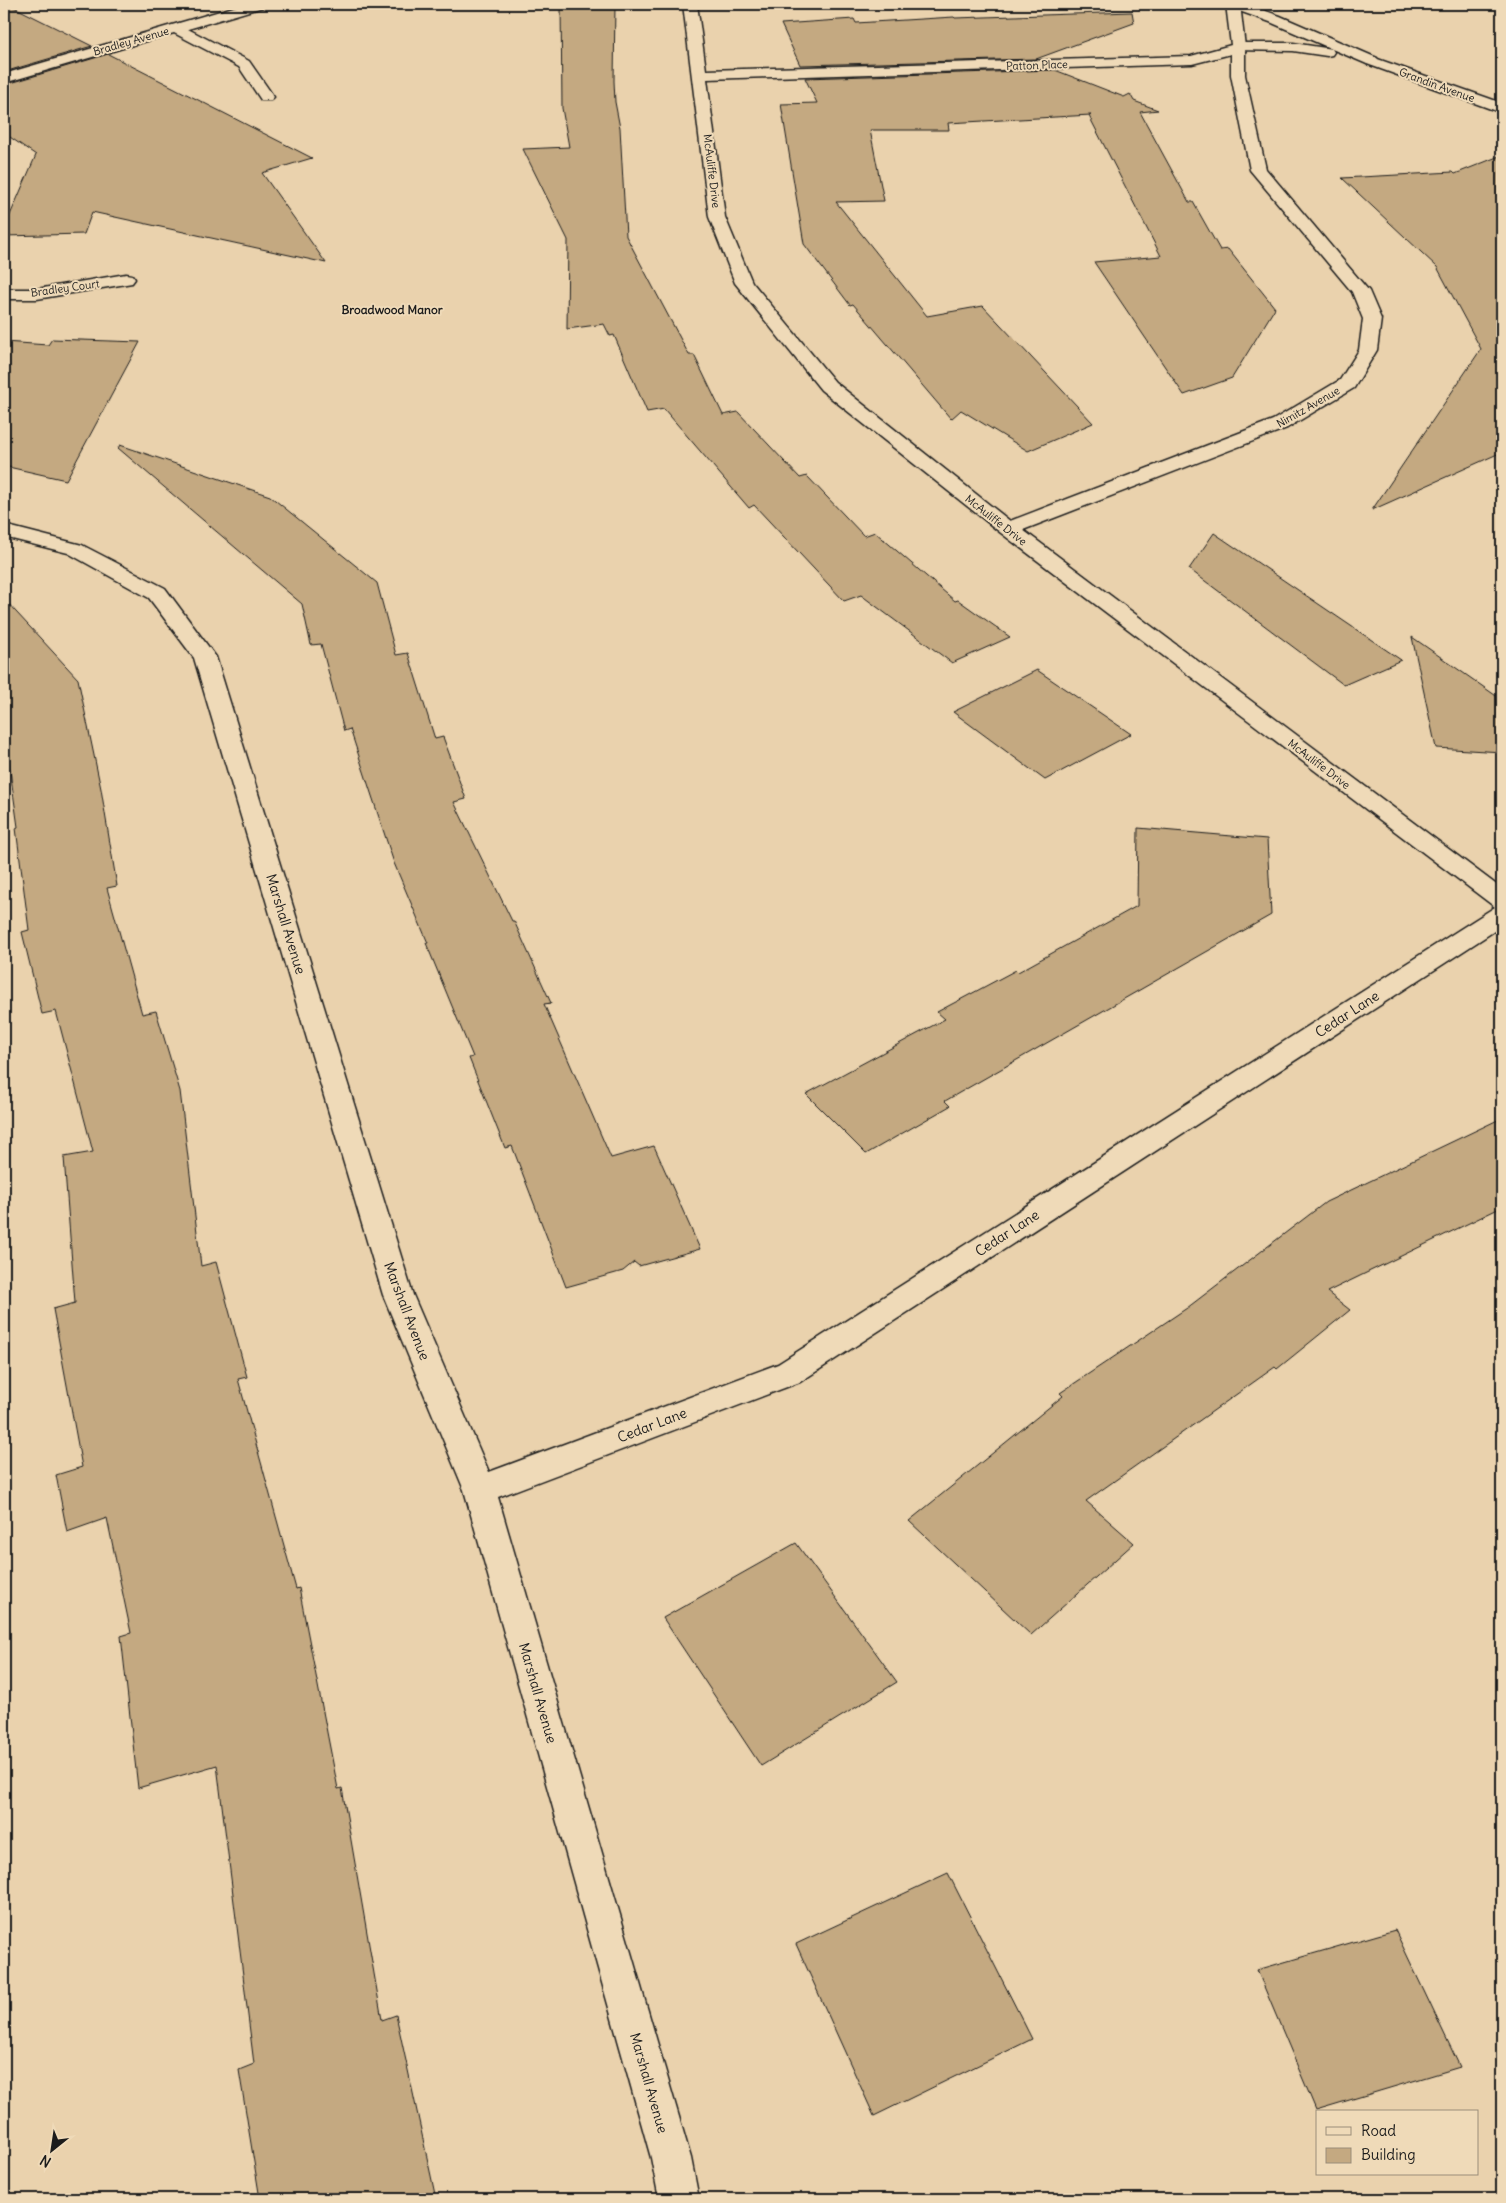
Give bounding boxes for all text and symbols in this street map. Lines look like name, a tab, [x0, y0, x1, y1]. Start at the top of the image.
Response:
street label: Bradley Avenue	[91, 23, 171, 59]
street label: Patton Place	[1006, 57, 1068, 73]
street label: Grandin Avenue	[1397, 65, 1477, 105]
street label: McAuliffe Drive	[701, 133, 723, 209]
street label: Bradley Court	[30, 276, 101, 300]
district label: Broadwood Manor	[341, 302, 443, 317]
street label: Nimitz Avenue	[1274, 383, 1342, 431]
street label: McAuliffe Drive	[962, 492, 1030, 548]
street label: McAuliffe Drive	[1285, 736, 1353, 792]
street label: Marshall Avenue	[262, 872, 310, 976]
street label: Cedar Lane	[1312, 987, 1382, 1041]
street label: Cedar Lane	[972, 1206, 1042, 1260]
street label: Marshall Avenue	[380, 1259, 434, 1363]
street label: Cedar Lane	[615, 1404, 689, 1446]
street label: Marshall Avenue	[515, 1641, 561, 1745]
street label: Marshall Avenue	[626, 2031, 672, 2135]
legend	[1316, 2110, 1478, 2176]
text: Road	[1361, 2121, 1396, 2140]
north arrow	[28, 2126, 78, 2176]
text: Building	[1361, 2145, 1416, 2164]
text: N	[37, 2151, 54, 2171]

